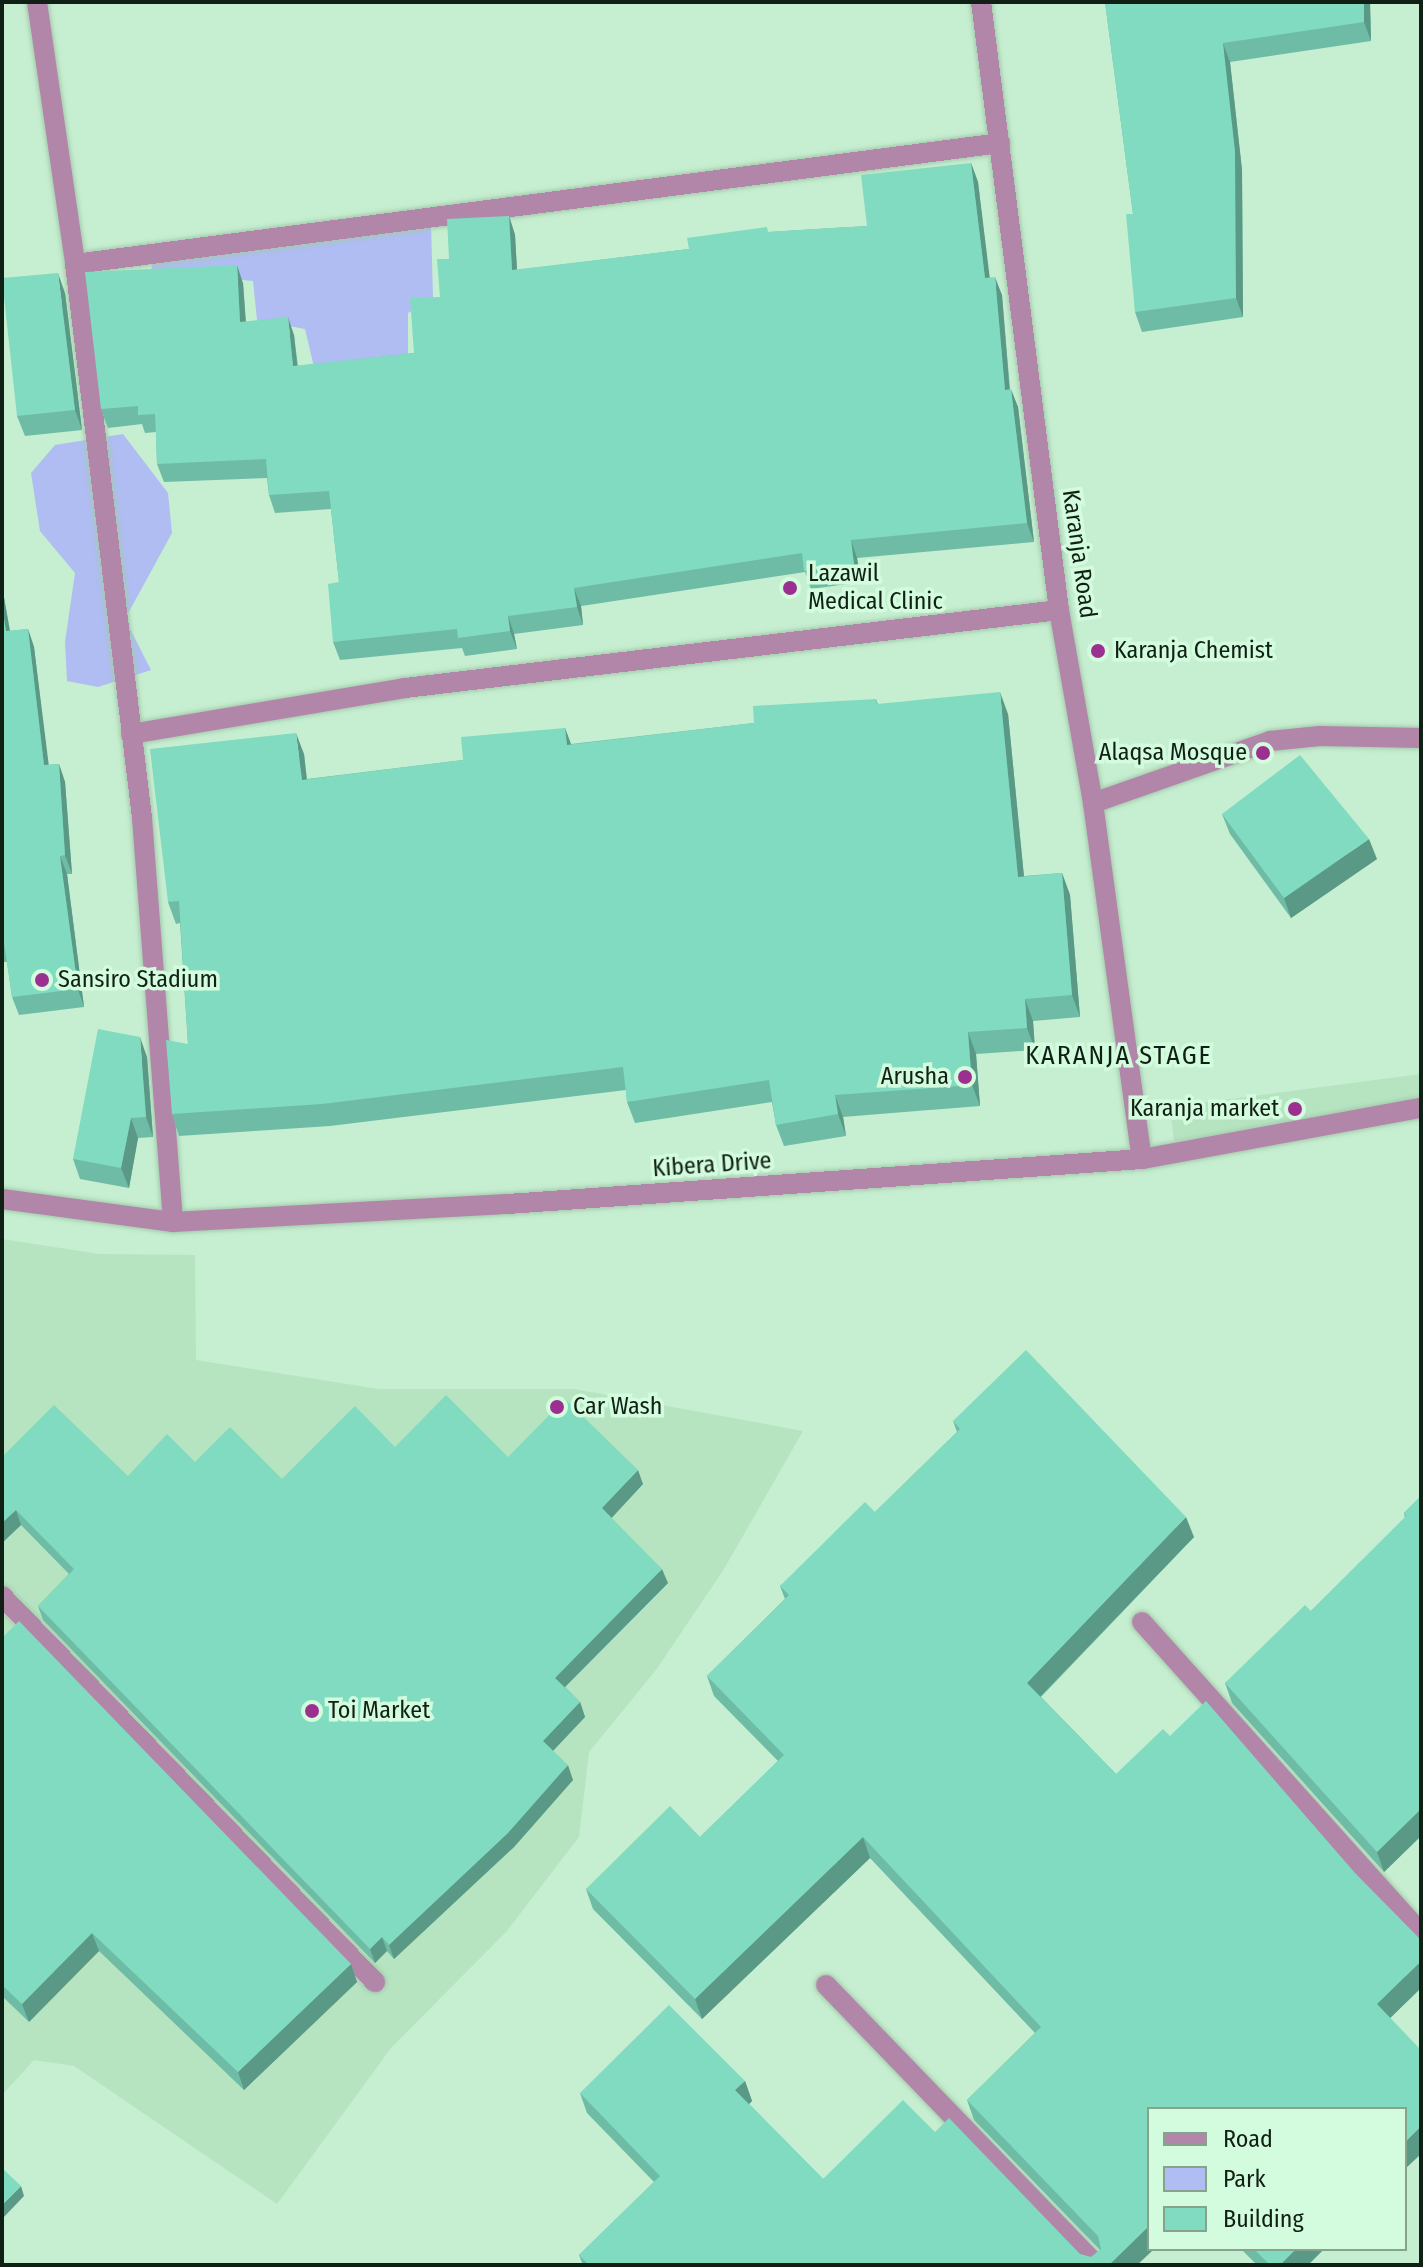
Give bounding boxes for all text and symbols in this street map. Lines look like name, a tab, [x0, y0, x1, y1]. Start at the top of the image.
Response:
street label: Karanja Road	[1056, 488, 1102, 620]
place label: Lazawil Medical Clinic	[808, 560, 943, 616]
marker: Lazawil Medical Clinic	[779, 577, 801, 599]
place label: Karanja Chemist	[1114, 637, 1273, 665]
marker: Karanja Chemist	[1089, 642, 1107, 660]
place label: Alaqsa Mosque	[1099, 739, 1247, 767]
marker: Alaqsa Mosque	[1254, 744, 1272, 762]
place label: Sansiro Stadium	[58, 966, 218, 994]
marker: Sansiro Stadium	[33, 971, 51, 989]
district label: KARANJA STAGE	[1025, 1040, 1213, 1072]
place label: Arusha	[881, 1063, 949, 1091]
marker: Arusha	[956, 1068, 974, 1086]
place label: Karanja market	[1130, 1095, 1279, 1123]
marker: Karanja market	[1286, 1100, 1304, 1118]
street label: Kibera Drive	[652, 1146, 772, 1184]
place label: Car Wash	[573, 1393, 662, 1421]
marker: Car Wash	[548, 1398, 566, 1416]
place label: Toi Market	[328, 1697, 430, 1725]
marker: Toi Market	[303, 1702, 321, 1720]
legend	[1147, 2107, 1407, 2251]
text: Road	[1223, 2125, 1273, 2153]
text: Park	[1223, 2165, 1266, 2193]
text: Building	[1223, 2205, 1304, 2233]

